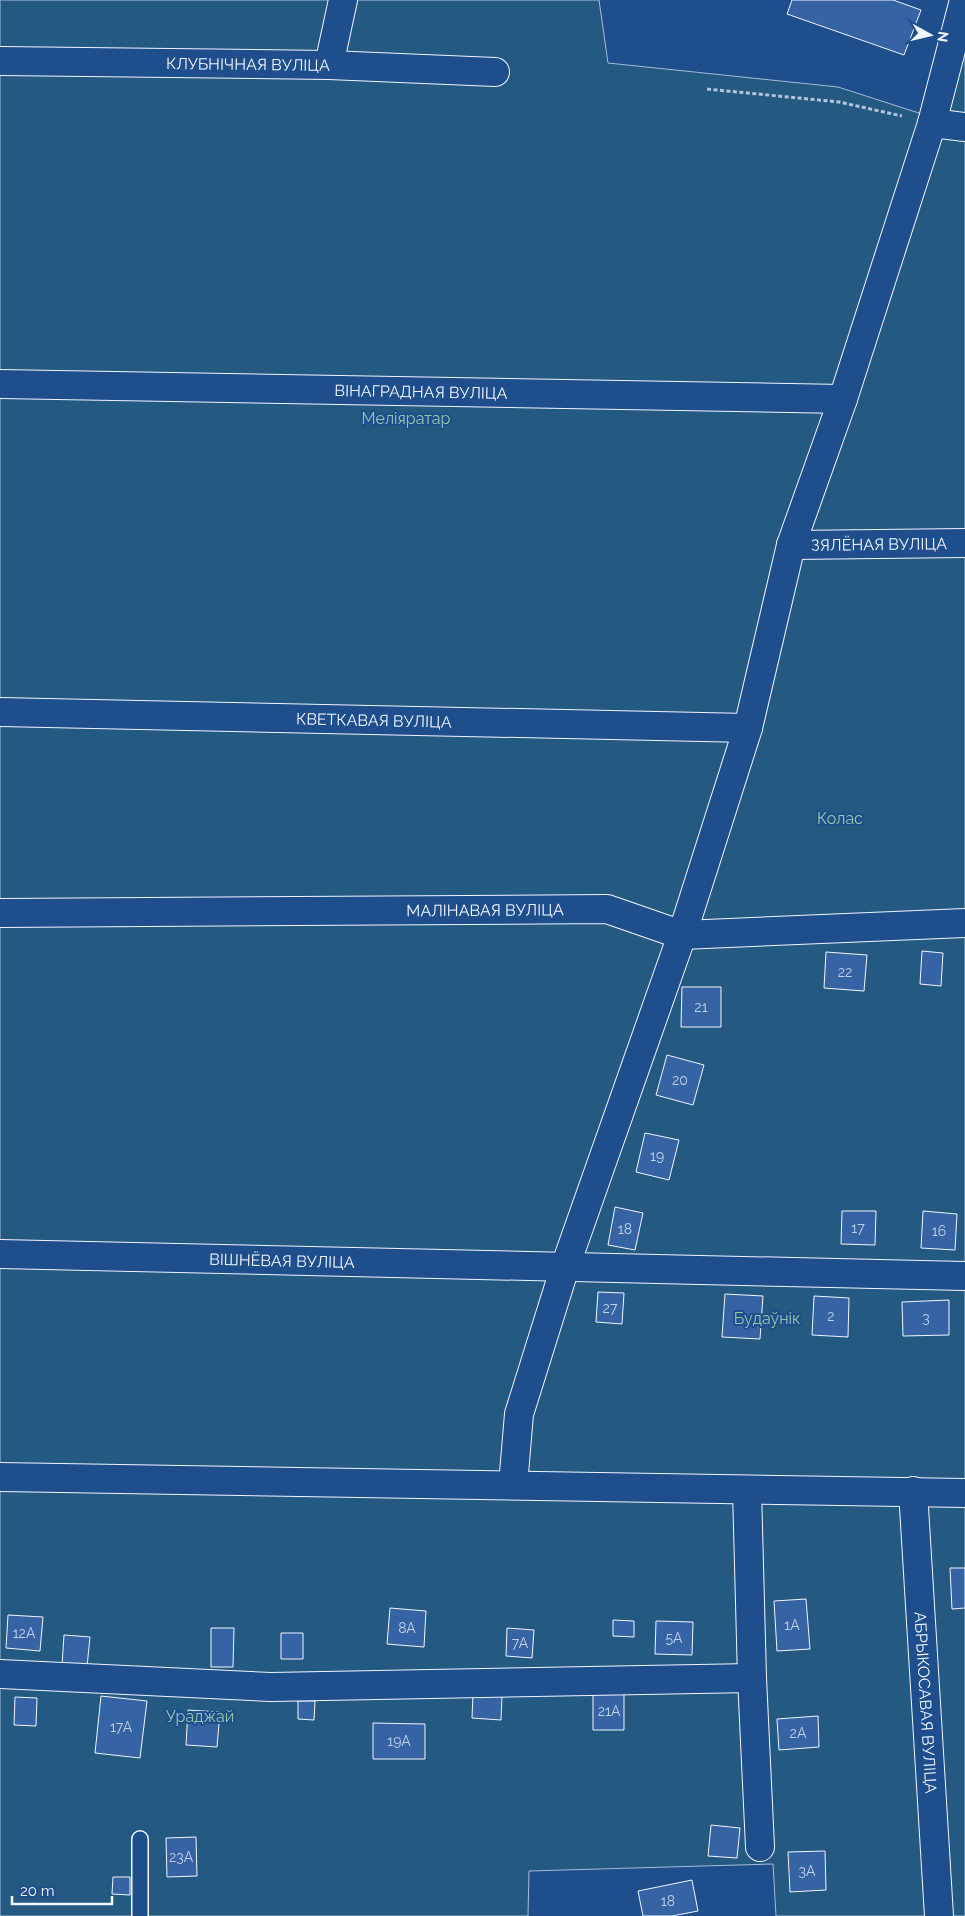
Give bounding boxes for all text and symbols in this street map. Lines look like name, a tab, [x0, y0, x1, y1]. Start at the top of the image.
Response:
north arrow	[905, 10, 955, 60]
text: N	[934, 30, 952, 43]
street label: КЛУБНІЧНАЯ ВУЛІЦА	[166, 54, 330, 75]
street label: ВІНАГРАДНАЯ ВУЛІЦА	[334, 380, 508, 403]
park label: Меліяратар	[362, 409, 451, 428]
street label: ЗЯЛЁНАЯ ВУЛІЦА	[811, 534, 947, 554]
street label: КВЕТКАВАЯ ВУЛІЦА	[296, 709, 452, 731]
park label: Колас	[817, 809, 863, 828]
street label: МАЛІНАВАЯ ВУЛІЦА	[406, 900, 564, 920]
house number: 22	[838, 964, 852, 980]
house number: 21	[694, 999, 708, 1015]
house number: 20	[672, 1072, 688, 1088]
house number: 19	[650, 1148, 664, 1164]
house number: 17	[851, 1220, 865, 1236]
house number: 18	[618, 1221, 632, 1237]
house number: 16	[932, 1223, 946, 1239]
street label: ВІШНЁВАЯ ВУЛІЦА	[209, 1249, 355, 1272]
house number: 27	[603, 1300, 618, 1316]
house number: 2	[827, 1308, 835, 1324]
park label: Будаўнік	[734, 1309, 800, 1328]
house number: 3	[922, 1310, 930, 1326]
street label: АБРЫКОСАВАЯ ВУЛІЦА	[911, 1611, 941, 1794]
house number: 1А	[784, 1617, 800, 1633]
house number: 8А	[398, 1620, 416, 1636]
house number: 12А	[13, 1625, 36, 1641]
house number: 5А	[665, 1630, 683, 1646]
house number: 7А	[512, 1635, 529, 1651]
house number: 21А	[598, 1703, 621, 1719]
park label: Ураджай	[166, 1707, 234, 1726]
house number: 17А	[110, 1719, 133, 1735]
house number: 2А	[790, 1725, 807, 1741]
house number: 19А	[387, 1733, 411, 1749]
house number: 23А	[169, 1849, 194, 1865]
house number: 3А	[799, 1863, 816, 1879]
scale bar	[12, 1874, 112, 1906]
text: 20 m	[20, 1882, 55, 1900]
house number: 18	[661, 1893, 675, 1909]

